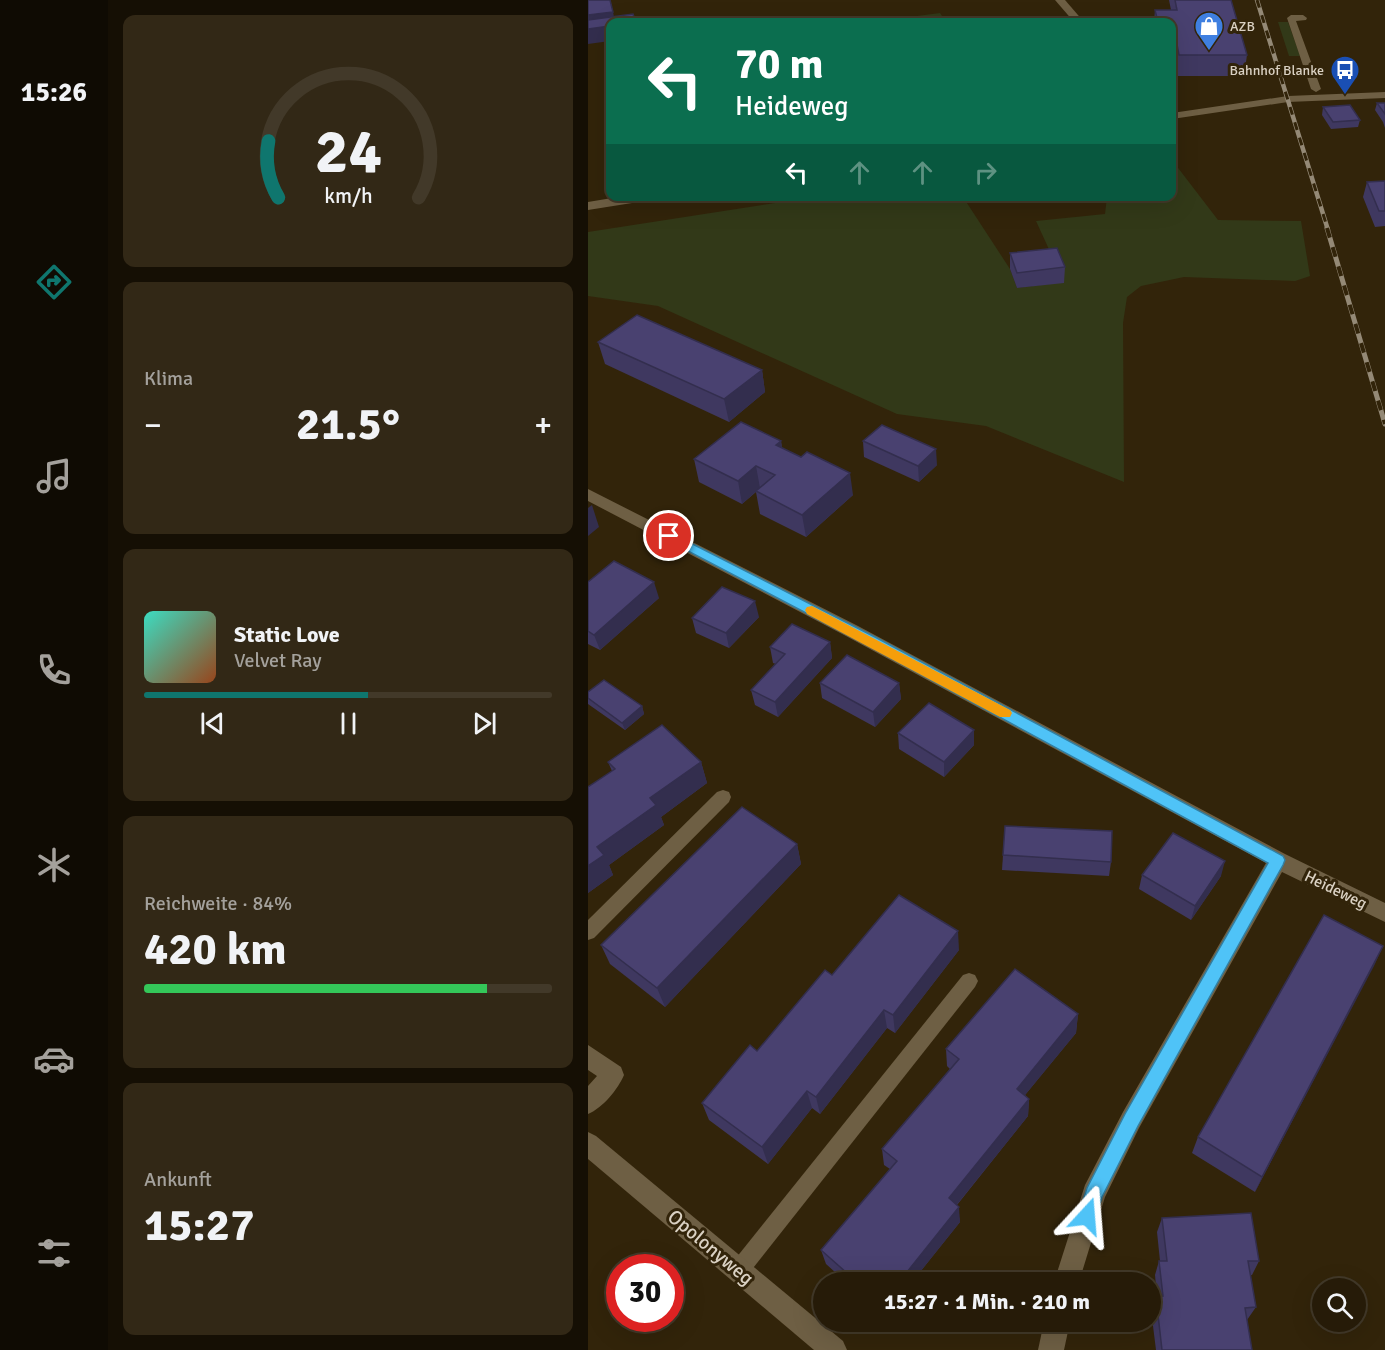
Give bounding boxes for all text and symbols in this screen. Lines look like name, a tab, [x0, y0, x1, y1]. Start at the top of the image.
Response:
shop icon: AZB	[1193, 10, 1225, 52]
place label: AZB	[1230, 18, 1255, 35]
text: 70 m	[735, 39, 824, 90]
icon: left	[636, 42, 714, 120]
bus stop icon: Bahnhof Blanke	[1329, 54, 1361, 96]
place label: Bahnhof Blanke	[1230, 62, 1324, 79]
text: 15:26	[21, 76, 87, 109]
text: Heideweg	[735, 90, 848, 123]
text: 24	[314, 113, 382, 190]
icon: left	[780, 156, 813, 189]
icon: ahead	[843, 156, 876, 189]
icon: ahead	[906, 156, 939, 189]
icon: right	[969, 156, 1002, 189]
text: km/h	[324, 183, 372, 209]
icon: directions	[33, 261, 75, 303]
text: Klima	[144, 366, 193, 391]
text: 21.5°	[296, 397, 400, 452]
text: −	[144, 405, 162, 446]
text: +	[534, 405, 552, 446]
icon: music	[33, 455, 75, 497]
pin	[643, 510, 694, 561]
icon: arrive	[652, 519, 685, 552]
text: Static Love	[234, 621, 340, 648]
text: Velvet Ray	[234, 648, 322, 673]
icon: phone	[33, 649, 75, 691]
icon: previous	[196, 707, 229, 740]
icon: pause	[332, 707, 365, 740]
icon: next	[468, 707, 501, 740]
icon: climate	[33, 844, 75, 886]
street label: Heideweg	[1301, 866, 1370, 914]
text: Reichweite · 84%	[144, 891, 292, 916]
text: 420 km	[144, 922, 287, 977]
icon: car	[33, 1038, 75, 1080]
text: Ankunft	[144, 1167, 212, 1192]
position arrow	[1055, 1184, 1119, 1248]
text: 15:27	[144, 1198, 254, 1253]
street label: Opolonyweg	[662, 1204, 759, 1291]
icon: filters	[33, 1232, 75, 1274]
speed limit sign: 30	[606, 1254, 684, 1332]
map controls	[1312, 1278, 1366, 1332]
button: search	[1312, 1278, 1366, 1332]
text: 15:27 · 1 Min. · 210 m	[884, 1288, 1090, 1315]

